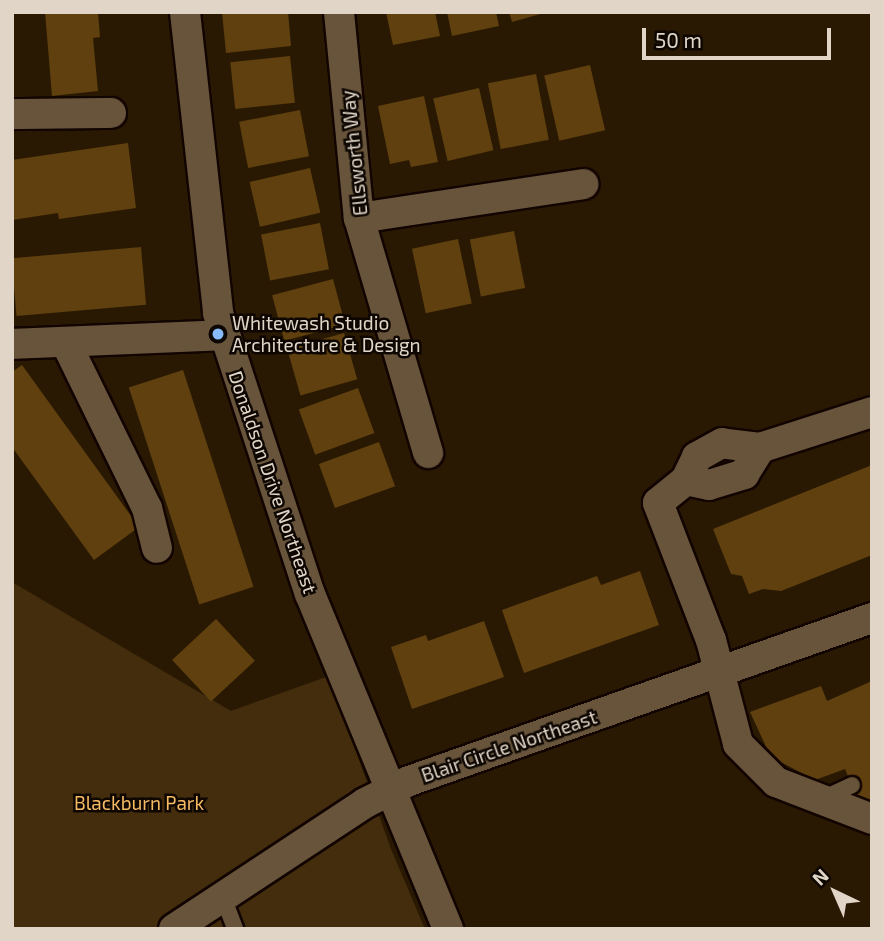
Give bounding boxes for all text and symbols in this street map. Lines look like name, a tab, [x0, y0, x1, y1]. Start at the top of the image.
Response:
scale bar	[646, 14, 835, 58]
text: 50 m	[655, 27, 702, 52]
street label: Ellsworth Way	[336, 89, 372, 217]
place label: Whitewash Studio Architecture & Design	[232, 312, 421, 356]
marker: Whitewash Studio Architecture & Design	[210, 326, 226, 342]
street label: Donaldson Drive Northeast	[224, 368, 322, 596]
street label: Blair Circle Northeast	[418, 705, 600, 787]
park label: Blackburn Park	[74, 792, 204, 814]
north arrow	[800, 857, 870, 927]
text: N	[807, 863, 833, 890]

